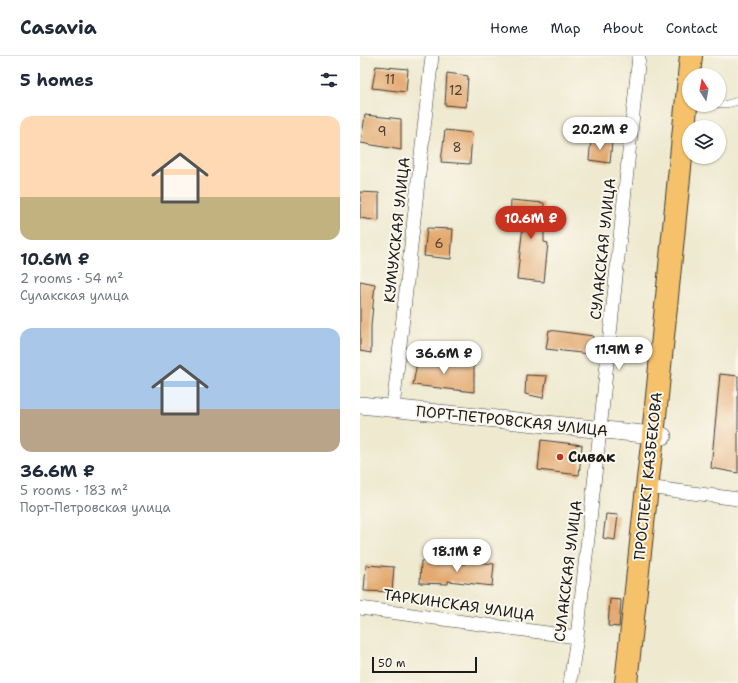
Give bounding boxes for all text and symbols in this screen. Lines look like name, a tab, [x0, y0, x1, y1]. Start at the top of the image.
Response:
text: Casavia	[20, 15, 97, 40]
text: Home	[490, 19, 529, 37]
text: Map	[551, 19, 581, 37]
text: About	[603, 19, 644, 37]
text: Contact	[666, 19, 718, 37]
north arrow	[682, 68, 726, 112]
map controls	[682, 68, 726, 164]
text: 5 homes	[20, 69, 93, 91]
icon: filters	[318, 69, 340, 91]
house number: 11	[385, 71, 395, 88]
house number: 12	[449, 82, 463, 99]
pin: 20.2M ₽	[563, 117, 637, 151]
button: layers	[682, 120, 726, 164]
text: 20.2M ₽	[572, 121, 628, 138]
house number: 9	[377, 123, 387, 140]
house number: 8	[452, 139, 462, 156]
icon: home	[144, 142, 216, 214]
street label: КУМУХСКАЯ УЛИЦА	[379, 156, 415, 304]
street label: СУЛАКСКАЯ УЛИЦА	[586, 177, 620, 321]
pin: 10.6M ₽	[494, 206, 568, 240]
text: 10.6M ₽	[504, 210, 558, 227]
house number: 6	[434, 235, 444, 252]
text: 10.6M ₽	[20, 248, 90, 270]
text: 2 rooms · 54 m²	[20, 270, 123, 287]
text: Сулакская улица	[20, 287, 129, 304]
pin: 11.9M ₽	[582, 337, 656, 371]
pin: 36.6M ₽	[407, 341, 481, 375]
text: 11.9M ₽	[594, 341, 644, 358]
text: 36.6M ₽	[415, 345, 473, 362]
icon: home	[144, 354, 216, 426]
street label: ПРОСПЕКТ КАЗБЕКОВА	[629, 391, 667, 561]
street label: ПОРТ-ПЕТРОВСКАЯ УЛИЦА	[415, 401, 609, 441]
place label: Сивак	[568, 447, 616, 467]
marker: Сивак	[555, 452, 565, 462]
text: 36.6M ₽	[20, 460, 95, 482]
text: 5 rooms · 183 m²	[20, 482, 128, 499]
text: Порт-Петровская улица	[20, 499, 171, 516]
street label: СУЛАКСКАЯ УЛИЦА	[549, 499, 587, 643]
pin: 18.1M ₽	[420, 539, 494, 573]
text: 18.1M ₽	[432, 543, 482, 560]
street label: ТАРКИНСКАЯ УЛИЦА	[382, 584, 536, 626]
scale bar	[372, 655, 477, 674]
text: 50 m	[378, 656, 406, 671]

